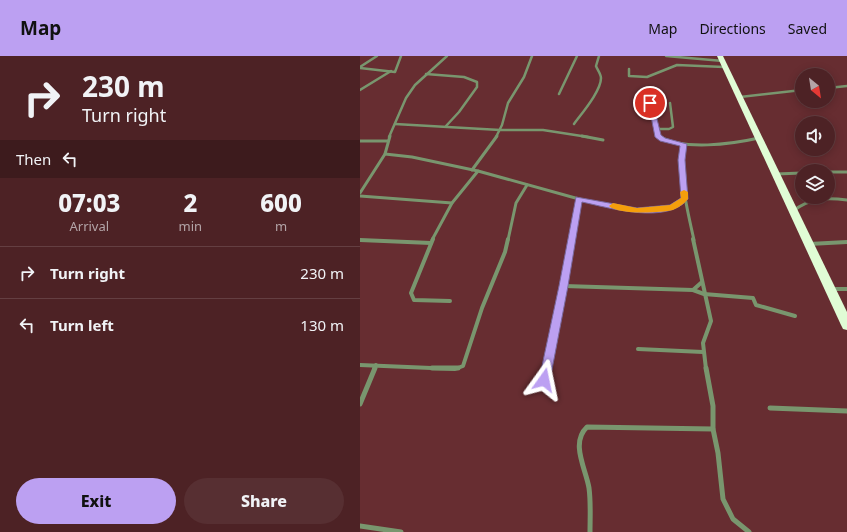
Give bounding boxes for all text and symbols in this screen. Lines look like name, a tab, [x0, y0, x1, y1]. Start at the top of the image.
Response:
text: Map	[20, 15, 61, 41]
text: Map	[648, 19, 677, 38]
text: Directions	[699, 19, 766, 38]
text: Saved	[788, 19, 827, 38]
text: 230 m	[82, 67, 165, 105]
north arrow	[795, 68, 835, 108]
map controls	[795, 68, 835, 204]
icon: right	[16, 72, 68, 124]
pin	[633, 86, 667, 120]
icon: arrive	[639, 92, 661, 114]
text: Turn right	[82, 103, 166, 127]
button: sound	[795, 116, 835, 156]
icon: left	[59, 148, 81, 170]
text: Then	[16, 149, 51, 169]
button: layers	[795, 164, 835, 204]
text: 07:03	[58, 186, 120, 219]
text: 2	[183, 186, 197, 219]
text: 600	[260, 186, 302, 219]
text: Arrival	[69, 217, 109, 235]
text: min	[179, 217, 202, 235]
text: m	[275, 217, 287, 235]
icon: right	[16, 262, 38, 284]
text: Turn right	[50, 263, 125, 283]
text: 230 m	[300, 263, 344, 283]
icon: left	[16, 314, 38, 336]
text: Turn left	[50, 315, 114, 335]
text: 130 m	[300, 315, 344, 335]
position arrow	[523, 359, 565, 401]
button: Exit	[16, 478, 176, 524]
button: Share	[184, 478, 344, 524]

